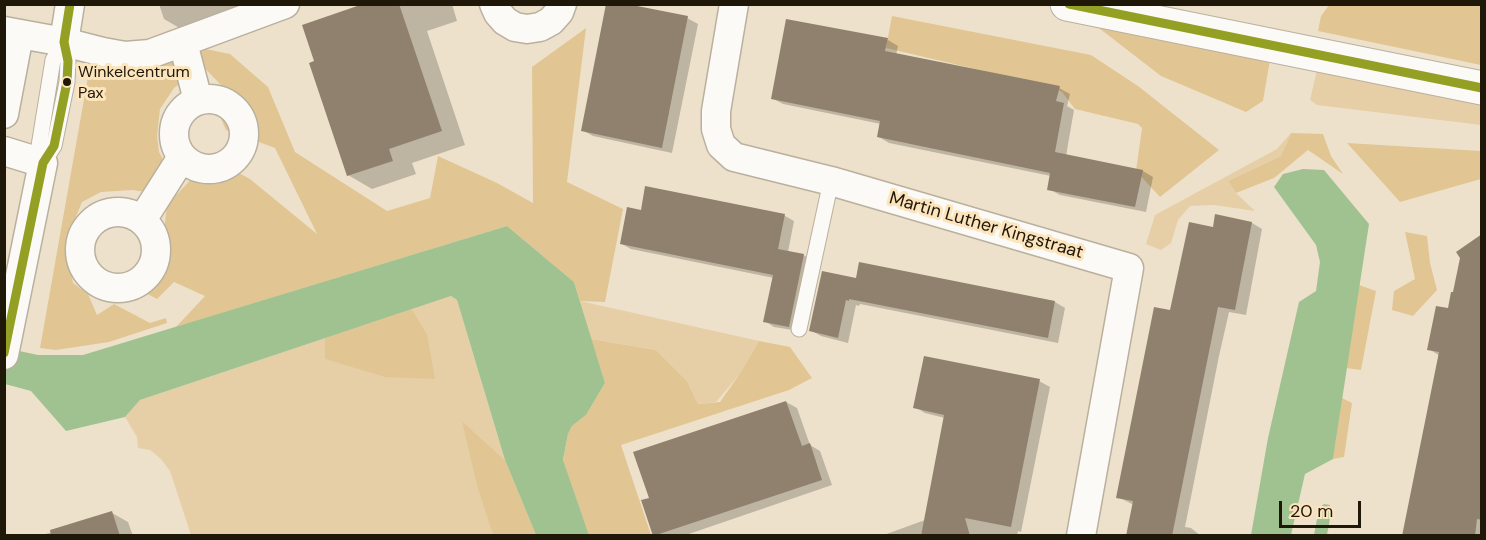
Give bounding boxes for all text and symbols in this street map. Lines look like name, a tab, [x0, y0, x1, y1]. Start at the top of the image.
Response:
place label: Winkelcentrum Pax	[78, 63, 190, 101]
marker: Winkelcentrum Pax	[61, 76, 73, 88]
street label: Martin Luther Kingstraat	[886, 188, 1086, 264]
scale bar	[1282, 489, 1364, 527]
text: 20 m	[1290, 499, 1333, 523]

